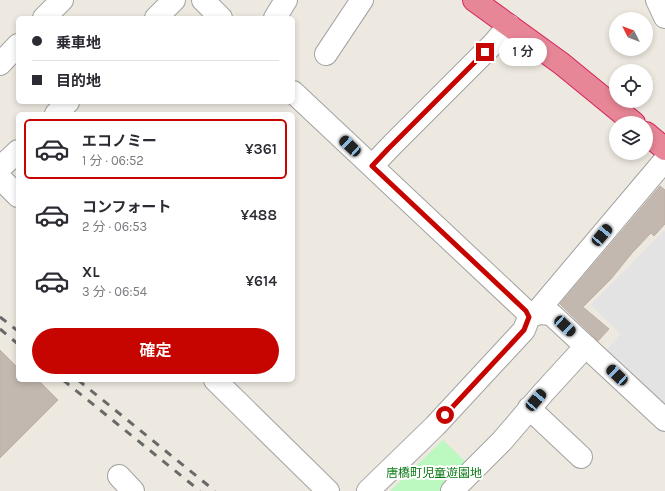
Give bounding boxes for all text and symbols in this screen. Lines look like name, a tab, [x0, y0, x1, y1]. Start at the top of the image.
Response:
north arrow	[609, 12, 653, 56]
map controls	[609, 12, 653, 160]
text: 乗車地	[56, 34, 101, 52]
callout: 1 分	[499, 38, 547, 66]
route end	[476, 43, 494, 61]
text: 1 分	[513, 44, 533, 59]
button: locate	[609, 64, 653, 108]
text: 目的地	[56, 72, 101, 90]
button: layers	[609, 116, 653, 160]
icon: car	[34, 131, 70, 167]
text: エコノミー	[82, 132, 157, 150]
car	[337, 133, 363, 159]
text: ¥361	[245, 140, 277, 158]
text: 1 分 · 06:52	[82, 153, 144, 168]
icon: car	[34, 197, 70, 233]
text: コンフォート	[82, 198, 172, 216]
text: ¥488	[240, 206, 277, 224]
text: 2 分 · 06:53	[82, 219, 147, 234]
car	[590, 222, 614, 248]
icon: car	[34, 263, 70, 299]
text: XL	[82, 263, 100, 281]
text: ¥614	[245, 272, 277, 290]
text: 3 分 · 06:54	[82, 284, 147, 299]
car	[552, 313, 578, 339]
button: 確定	[32, 328, 279, 374]
car	[604, 362, 630, 388]
car	[524, 387, 548, 413]
route start	[436, 406, 454, 424]
park label: 唐橋町児童遊園地	[386, 466, 482, 480]

